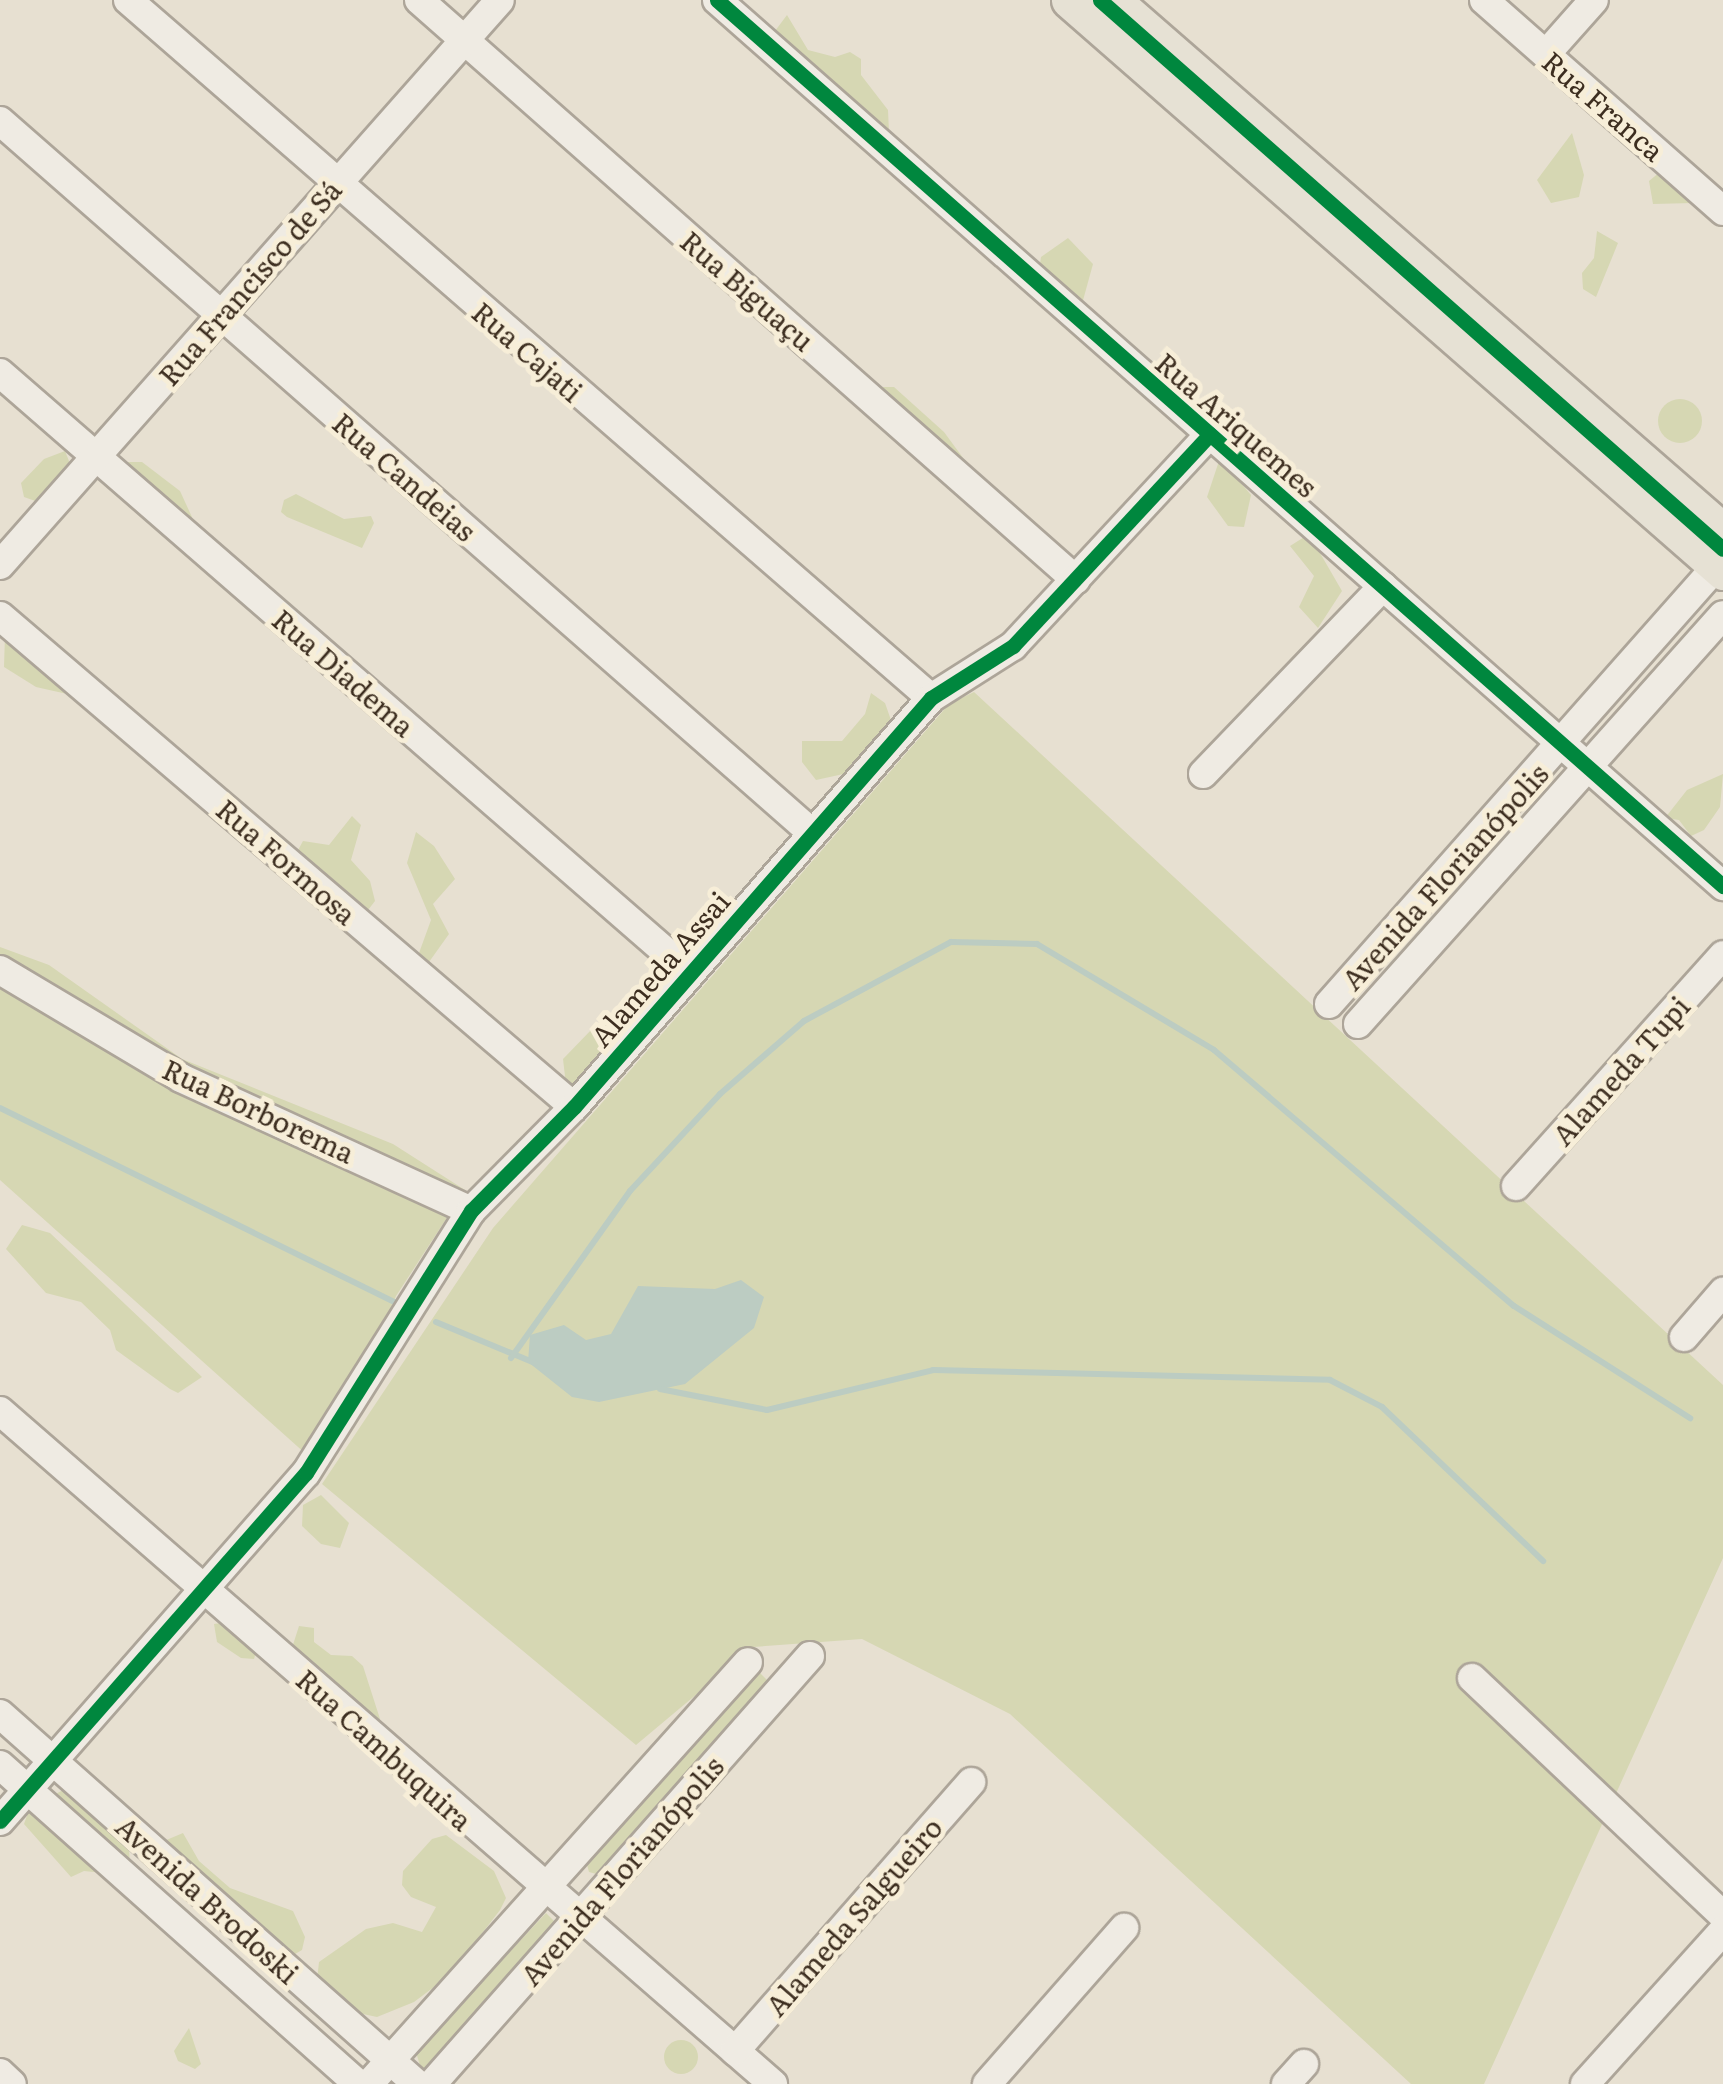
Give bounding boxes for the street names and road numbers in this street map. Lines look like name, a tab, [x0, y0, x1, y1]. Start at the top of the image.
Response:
street label: Rua Franca	[1537, 43, 1671, 167]
street label: Rua Francisco de Sá	[151, 173, 347, 391]
street label: Rua Biguaçu	[675, 223, 821, 357]
street label: Rua Cajati	[466, 294, 590, 408]
street label: Rua Ariquemes	[1150, 345, 1324, 503]
street label: Rua Candeias	[327, 405, 483, 547]
street label: Rua Diadema	[266, 601, 422, 743]
street label: Avenida Florianópolis	[1334, 756, 1554, 996]
street label: Rua Formosa	[210, 791, 364, 931]
street label: Alameda Assai	[583, 884, 735, 1052]
street label: Alameda Tupi	[1544, 989, 1696, 1151]
street label: Rua Borborema	[158, 1051, 360, 1169]
street label: Rua Cambuquira	[290, 1661, 480, 1837]
street label: Avenida Florianópolis	[512, 1749, 730, 1991]
street label: Avenida Brodoski	[110, 1808, 306, 1990]
street label: Alameda Salgueiro	[758, 1810, 948, 2022]

